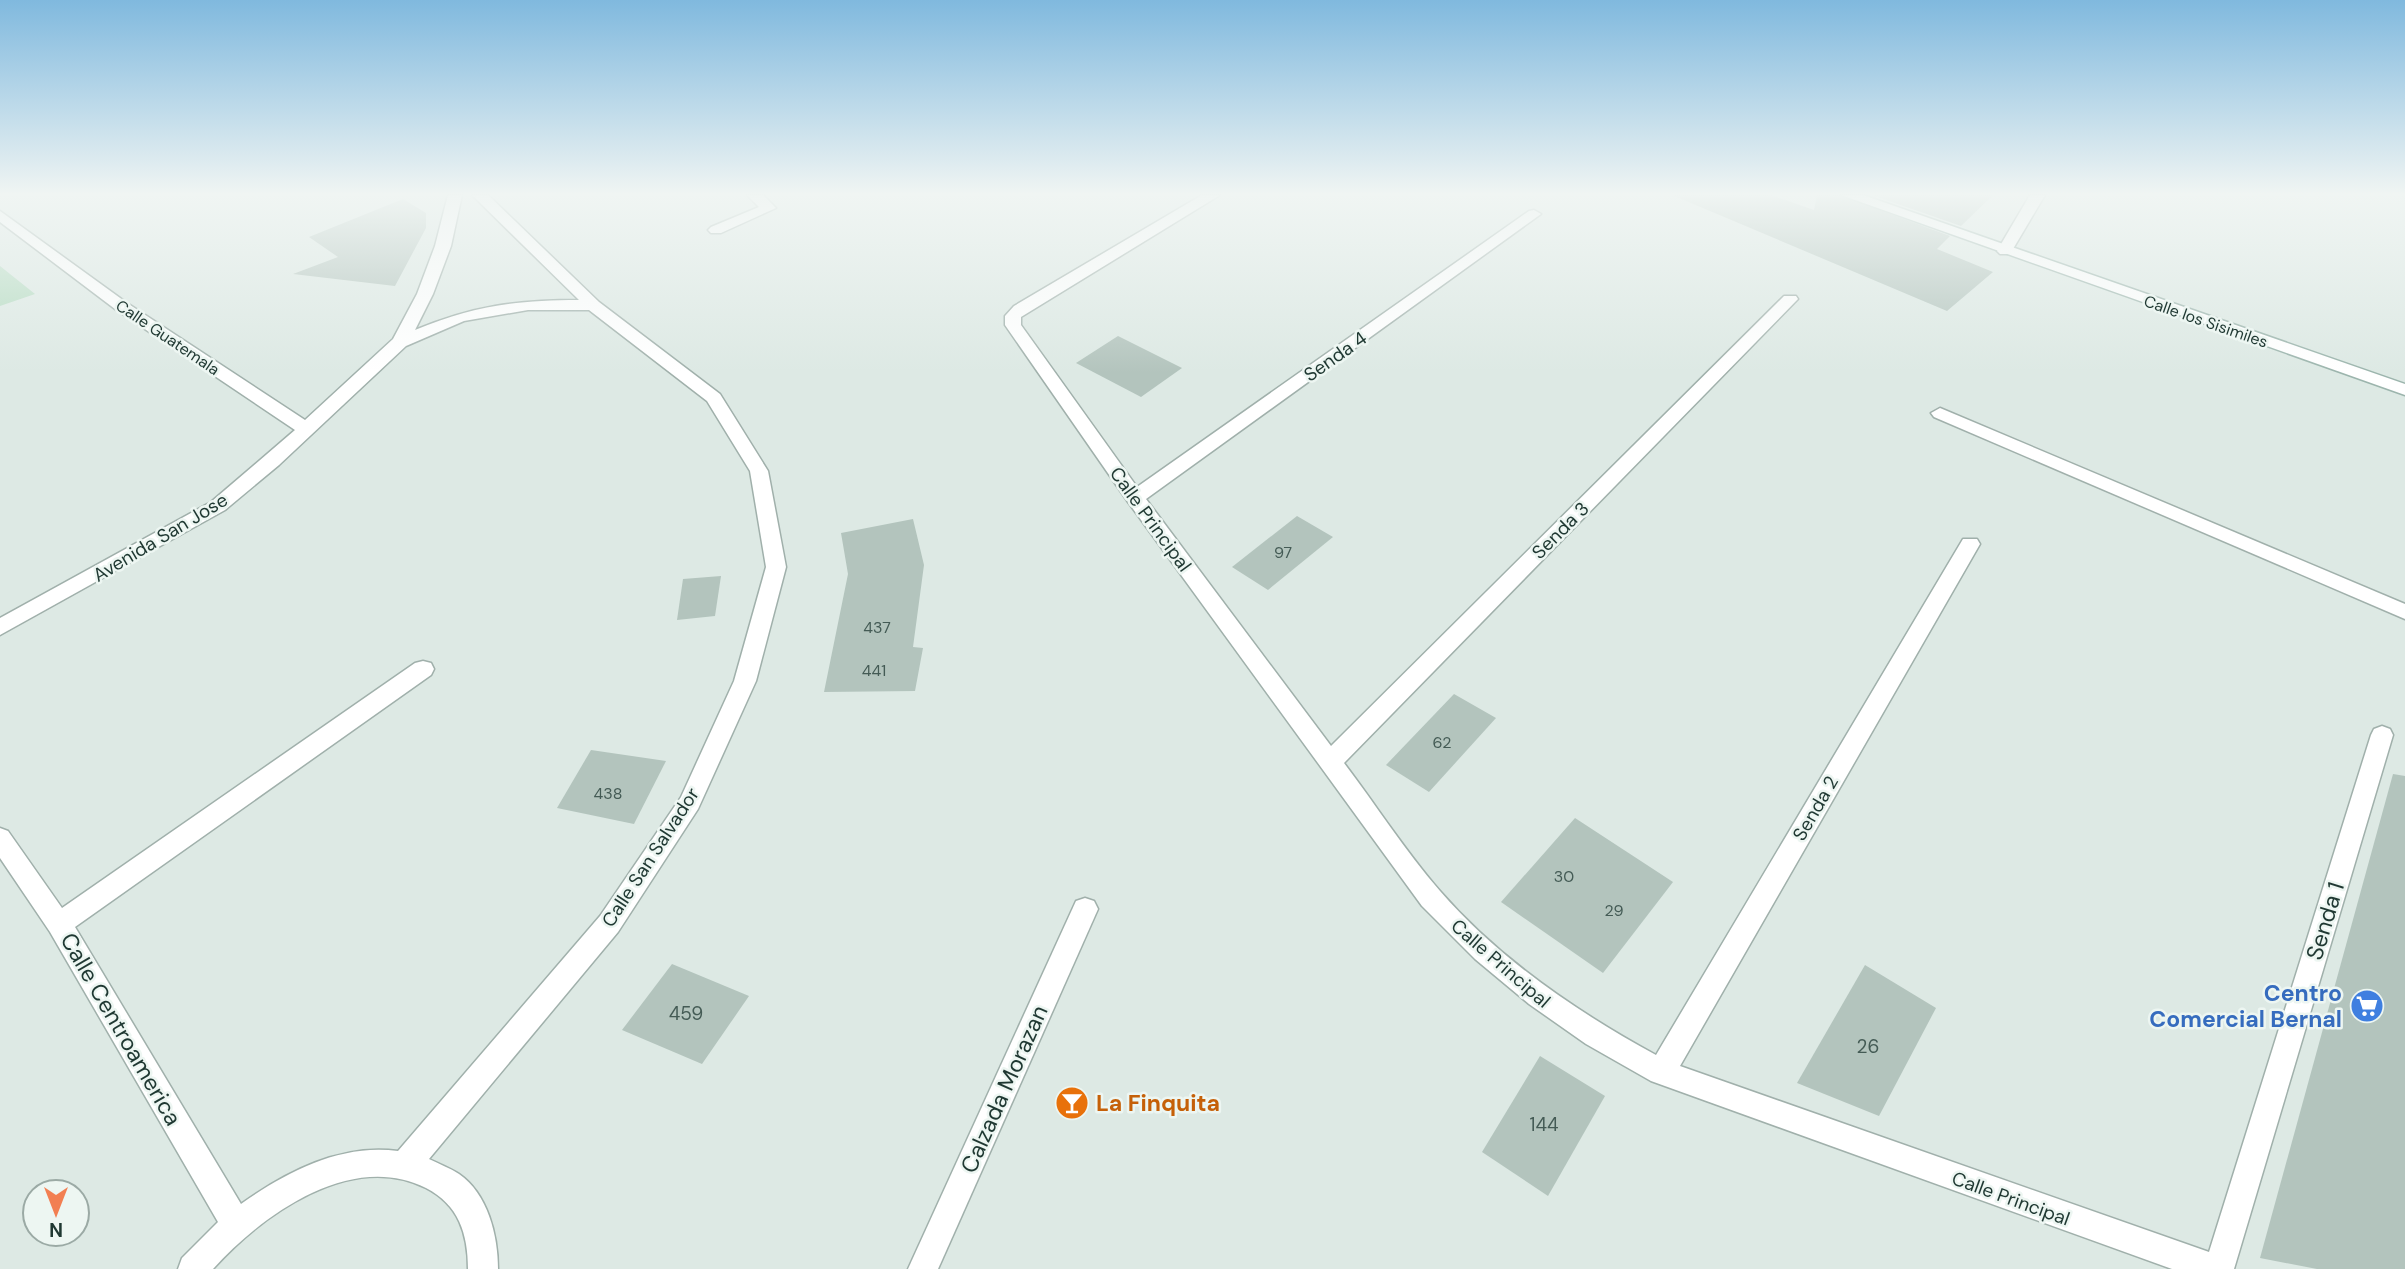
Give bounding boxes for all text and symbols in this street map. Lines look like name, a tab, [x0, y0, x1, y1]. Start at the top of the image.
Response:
street label: Calle los Sisimiles	[2141, 290, 2271, 353]
street label: Calle Guatemala	[112, 295, 224, 380]
street label: Senda 4	[1299, 326, 1372, 387]
street label: Calle Principal	[1104, 462, 1197, 577]
street label: Avenida San Jose	[88, 487, 232, 588]
street label: Senda 3	[1526, 496, 1594, 564]
house number: 97	[1274, 542, 1292, 563]
house number: 437	[863, 617, 891, 638]
house number: 441	[862, 660, 886, 681]
house number: 62	[1433, 732, 1451, 753]
street label: Senda 2	[1787, 771, 1844, 845]
house number: 438	[594, 783, 622, 804]
street label: Calle San Salvador	[596, 783, 705, 932]
house number: 30	[1554, 866, 1574, 887]
street label: Senda 1	[2299, 878, 2351, 964]
house number: 29	[1604, 900, 1624, 921]
street label: Calle Principal	[1446, 913, 1556, 1013]
street label: Calle Centroamerica	[54, 927, 188, 1131]
place label: Centro Comercial Bernal	[2149, 978, 2342, 1034]
supermarket icon: Centro Comercial Bernal	[2348, 987, 2386, 1025]
street label: Calzada Morazan	[954, 1000, 1054, 1178]
house number: 459	[669, 1001, 703, 1026]
house number: 26	[1857, 1034, 1879, 1059]
bar icon: La Finquita	[1053, 1084, 1091, 1122]
place label: La Finquita	[1096, 1088, 1220, 1118]
house number: 144	[1530, 1112, 1559, 1137]
street label: Calle Principal	[1948, 1166, 2073, 1231]
north arrow	[21, 1178, 91, 1248]
text: N	[49, 1217, 63, 1242]

